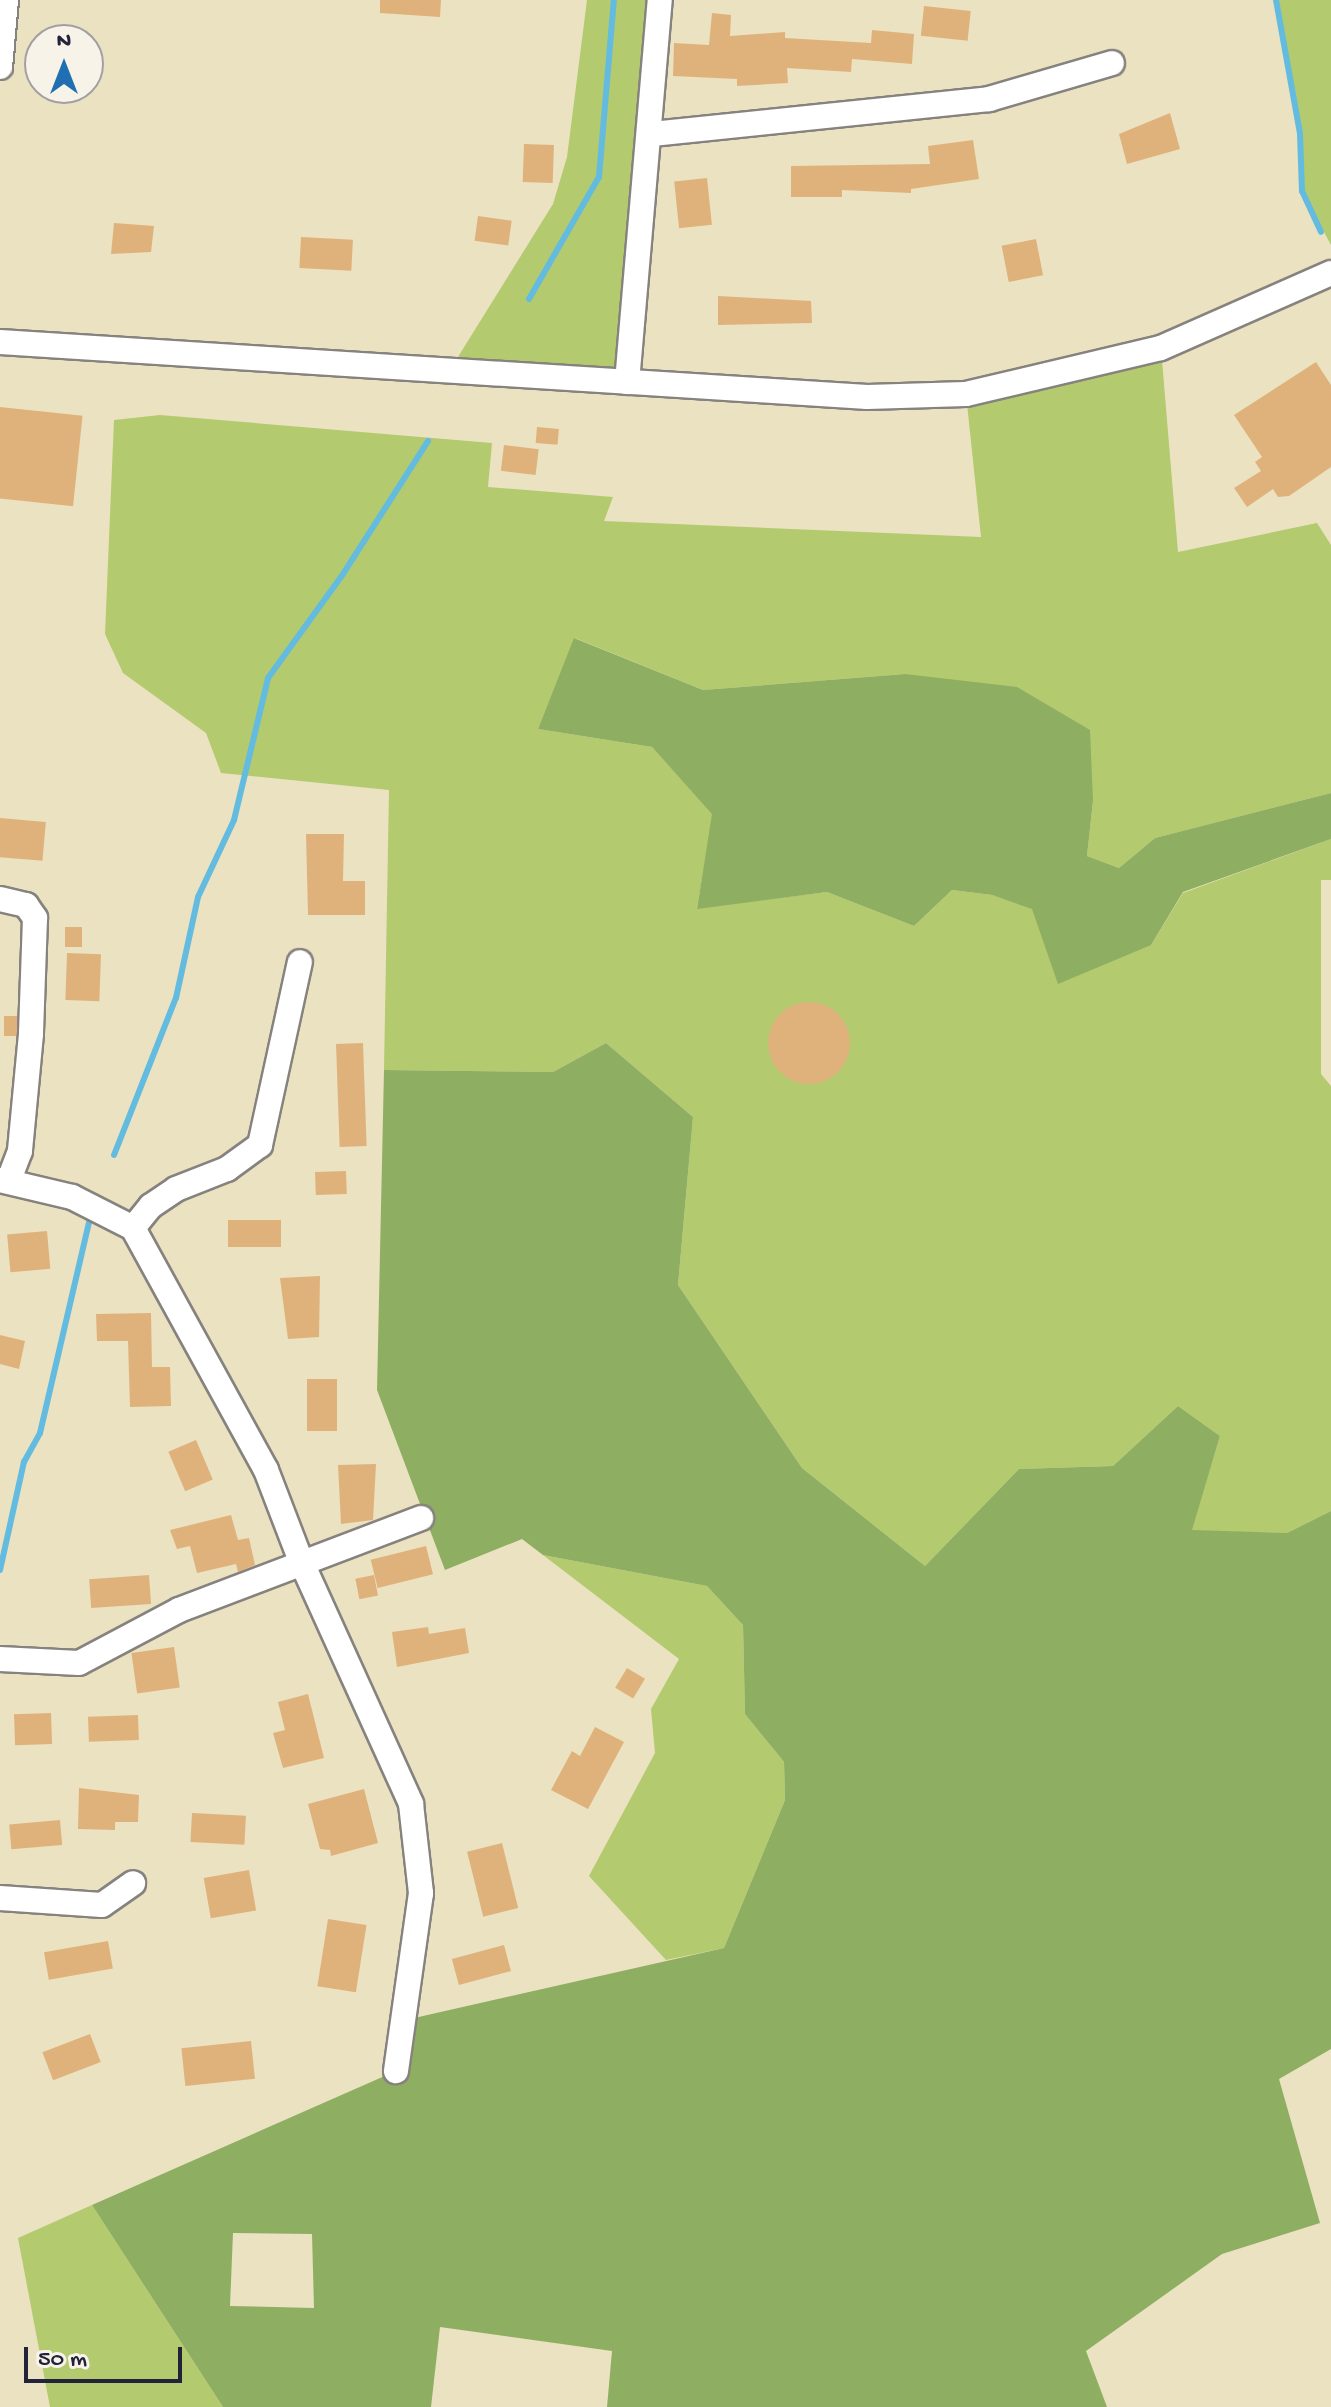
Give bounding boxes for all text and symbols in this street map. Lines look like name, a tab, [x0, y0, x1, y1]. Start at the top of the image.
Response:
north arrow	[24, 24, 104, 104]
text: N	[57, 29, 71, 55]
scale bar	[28, 2331, 186, 2381]
text: 50 m	[38, 2346, 87, 2375]

